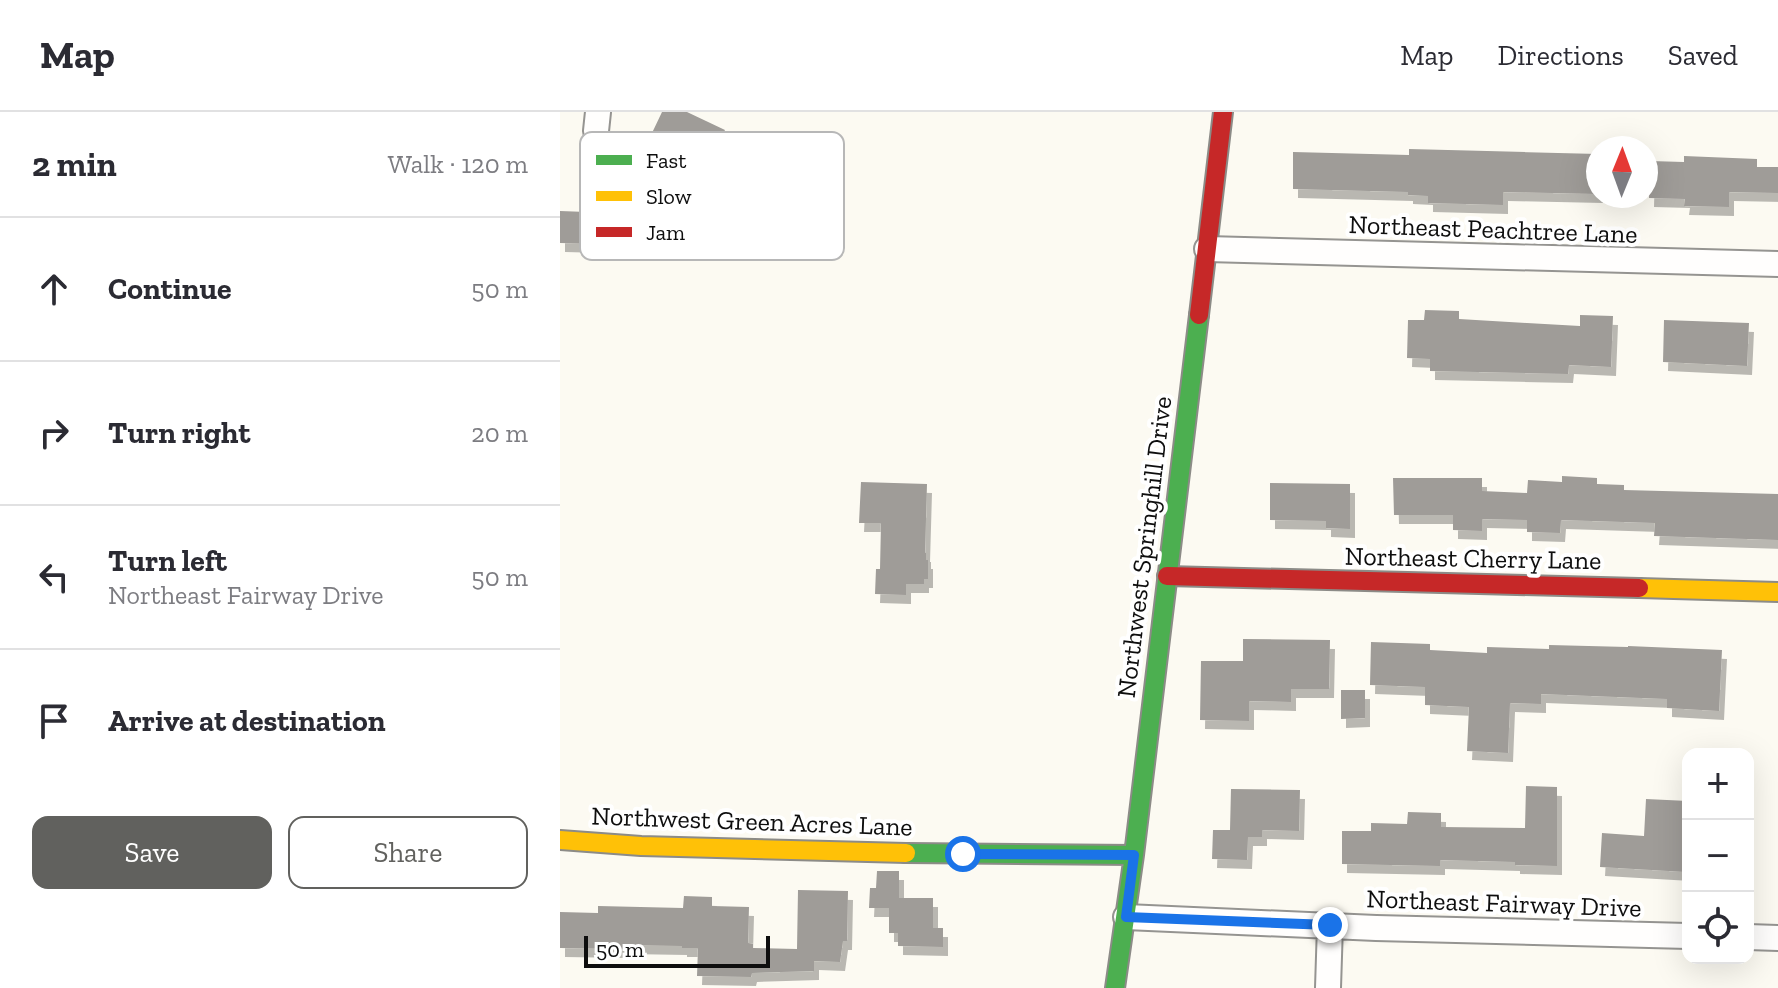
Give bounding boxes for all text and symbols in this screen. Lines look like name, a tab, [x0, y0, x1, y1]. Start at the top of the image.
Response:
text: Map	[40, 32, 115, 78]
text: Map	[1400, 39, 1453, 72]
text: Directions	[1497, 39, 1624, 72]
text: Saved	[1668, 39, 1738, 72]
legend	[580, 132, 844, 260]
north arrow	[1586, 136, 1658, 208]
text: 2 min	[32, 144, 117, 185]
text: Fast	[646, 147, 687, 174]
text: Walk · 120 m	[388, 148, 528, 180]
text: Slow	[646, 183, 692, 210]
street label: Northeast Peachtree Lane	[1348, 208, 1638, 250]
text: Jam	[646, 219, 685, 246]
icon: ahead	[32, 267, 76, 311]
text: Continue	[108, 271, 232, 307]
text: 50 m	[471, 273, 528, 305]
street label: Northwest Springhill Drive	[1110, 394, 1178, 700]
icon: right	[32, 411, 76, 455]
text: Turn right	[108, 415, 250, 451]
text: 20 m	[471, 417, 528, 449]
street label: Northeast Cherry Lane	[1344, 540, 1602, 576]
text: Turn left	[108, 543, 227, 579]
icon: left	[32, 555, 76, 599]
text: 50 m	[471, 561, 528, 593]
text: Northeast Fairway Drive	[108, 579, 383, 611]
icon: arrive	[32, 699, 76, 743]
text: Arrive at destination	[108, 703, 385, 739]
map controls	[1682, 748, 1754, 964]
button: +	[1682, 748, 1754, 820]
street label: Northwest Green Acres Lane	[591, 799, 913, 843]
button: Save	[32, 816, 272, 889]
button: Share	[288, 816, 528, 889]
button: −	[1682, 820, 1754, 892]
route start	[945, 836, 981, 872]
street label: Northeast Fairway Drive	[1366, 882, 1642, 924]
button: locate	[1682, 892, 1754, 964]
route end	[1312, 907, 1348, 943]
scale bar	[584, 932, 770, 968]
text: 50 m	[596, 936, 644, 963]

